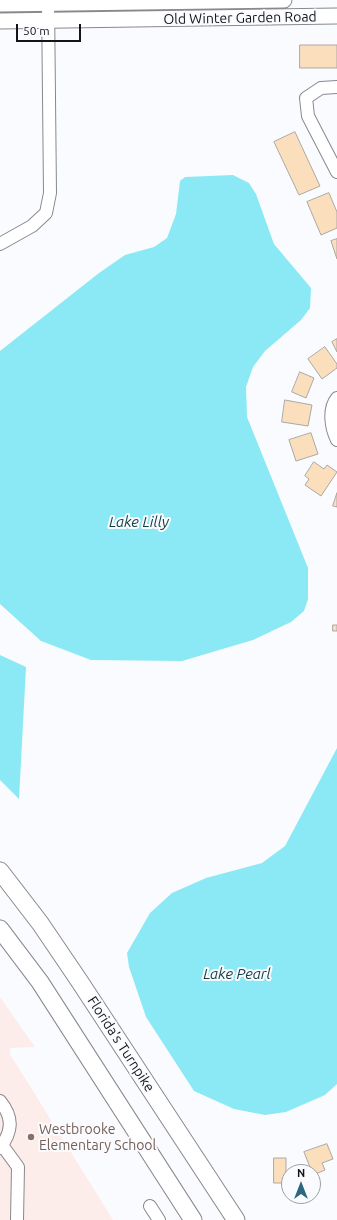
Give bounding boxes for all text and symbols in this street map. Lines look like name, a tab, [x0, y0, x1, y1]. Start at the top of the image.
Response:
street label: Old Winter Garden Road	[163, 8, 317, 28]
scale bar	[18, 16, 83, 42]
text: 50 m	[23, 24, 50, 37]
water label: Lake Lilly	[109, 513, 169, 531]
water label: Lake Pearl	[203, 965, 271, 983]
street label: Florida's Turnpike	[84, 993, 158, 1095]
place label: Westbrooke Elementary School	[39, 1121, 156, 1154]
marker: Westbrooke Elementary School	[26, 1132, 36, 1142]
north arrow	[281, 1164, 321, 1204]
text: N	[297, 1167, 305, 1179]

